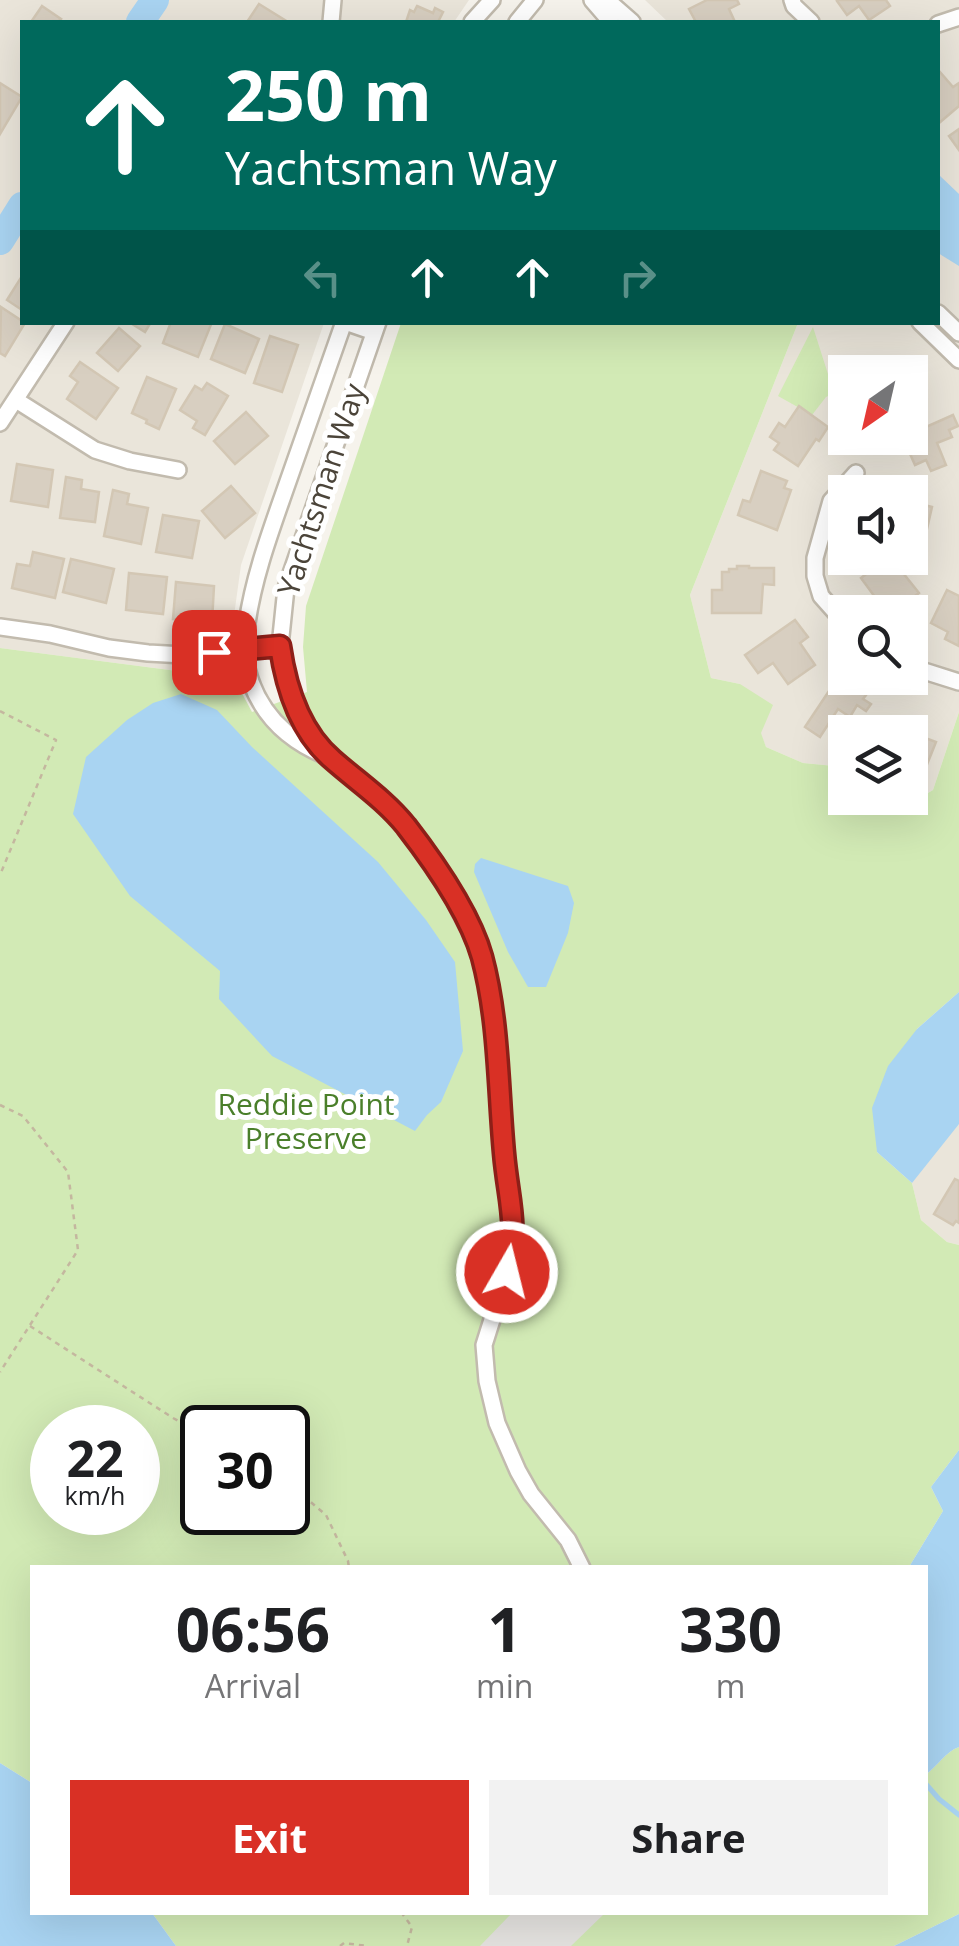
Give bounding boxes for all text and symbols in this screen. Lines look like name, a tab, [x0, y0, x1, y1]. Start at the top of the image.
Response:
text: 250 m	[225, 46, 432, 142]
icon: ahead	[60, 60, 190, 190]
text: Yachtsman Way	[225, 137, 557, 198]
icon: left	[295, 250, 350, 305]
icon: ahead	[400, 250, 455, 305]
icon: ahead	[505, 250, 560, 305]
icon: right	[610, 250, 665, 305]
north arrow	[828, 355, 928, 455]
map controls	[828, 355, 928, 815]
street label: Yachtsman Way	[267, 377, 375, 601]
button: sound	[828, 475, 928, 575]
button: search	[828, 595, 928, 695]
pin	[172, 610, 257, 695]
icon: arrive	[187, 625, 242, 680]
button: layers	[828, 715, 928, 815]
park label: Reddie Point Preserve	[217, 1083, 395, 1158]
position arrow	[455, 1220, 559, 1324]
speed limit sign: 30	[180, 1405, 310, 1535]
text: 22	[66, 1424, 124, 1492]
text: km/h	[65, 1478, 125, 1512]
text: 06:56	[176, 1588, 330, 1670]
text: 1	[488, 1588, 522, 1670]
text: 330	[679, 1588, 782, 1670]
text: Arrival	[205, 1664, 301, 1707]
text: min	[476, 1664, 533, 1707]
text: m	[716, 1664, 745, 1707]
button: Exit	[70, 1780, 469, 1895]
button: Share	[489, 1780, 888, 1895]

